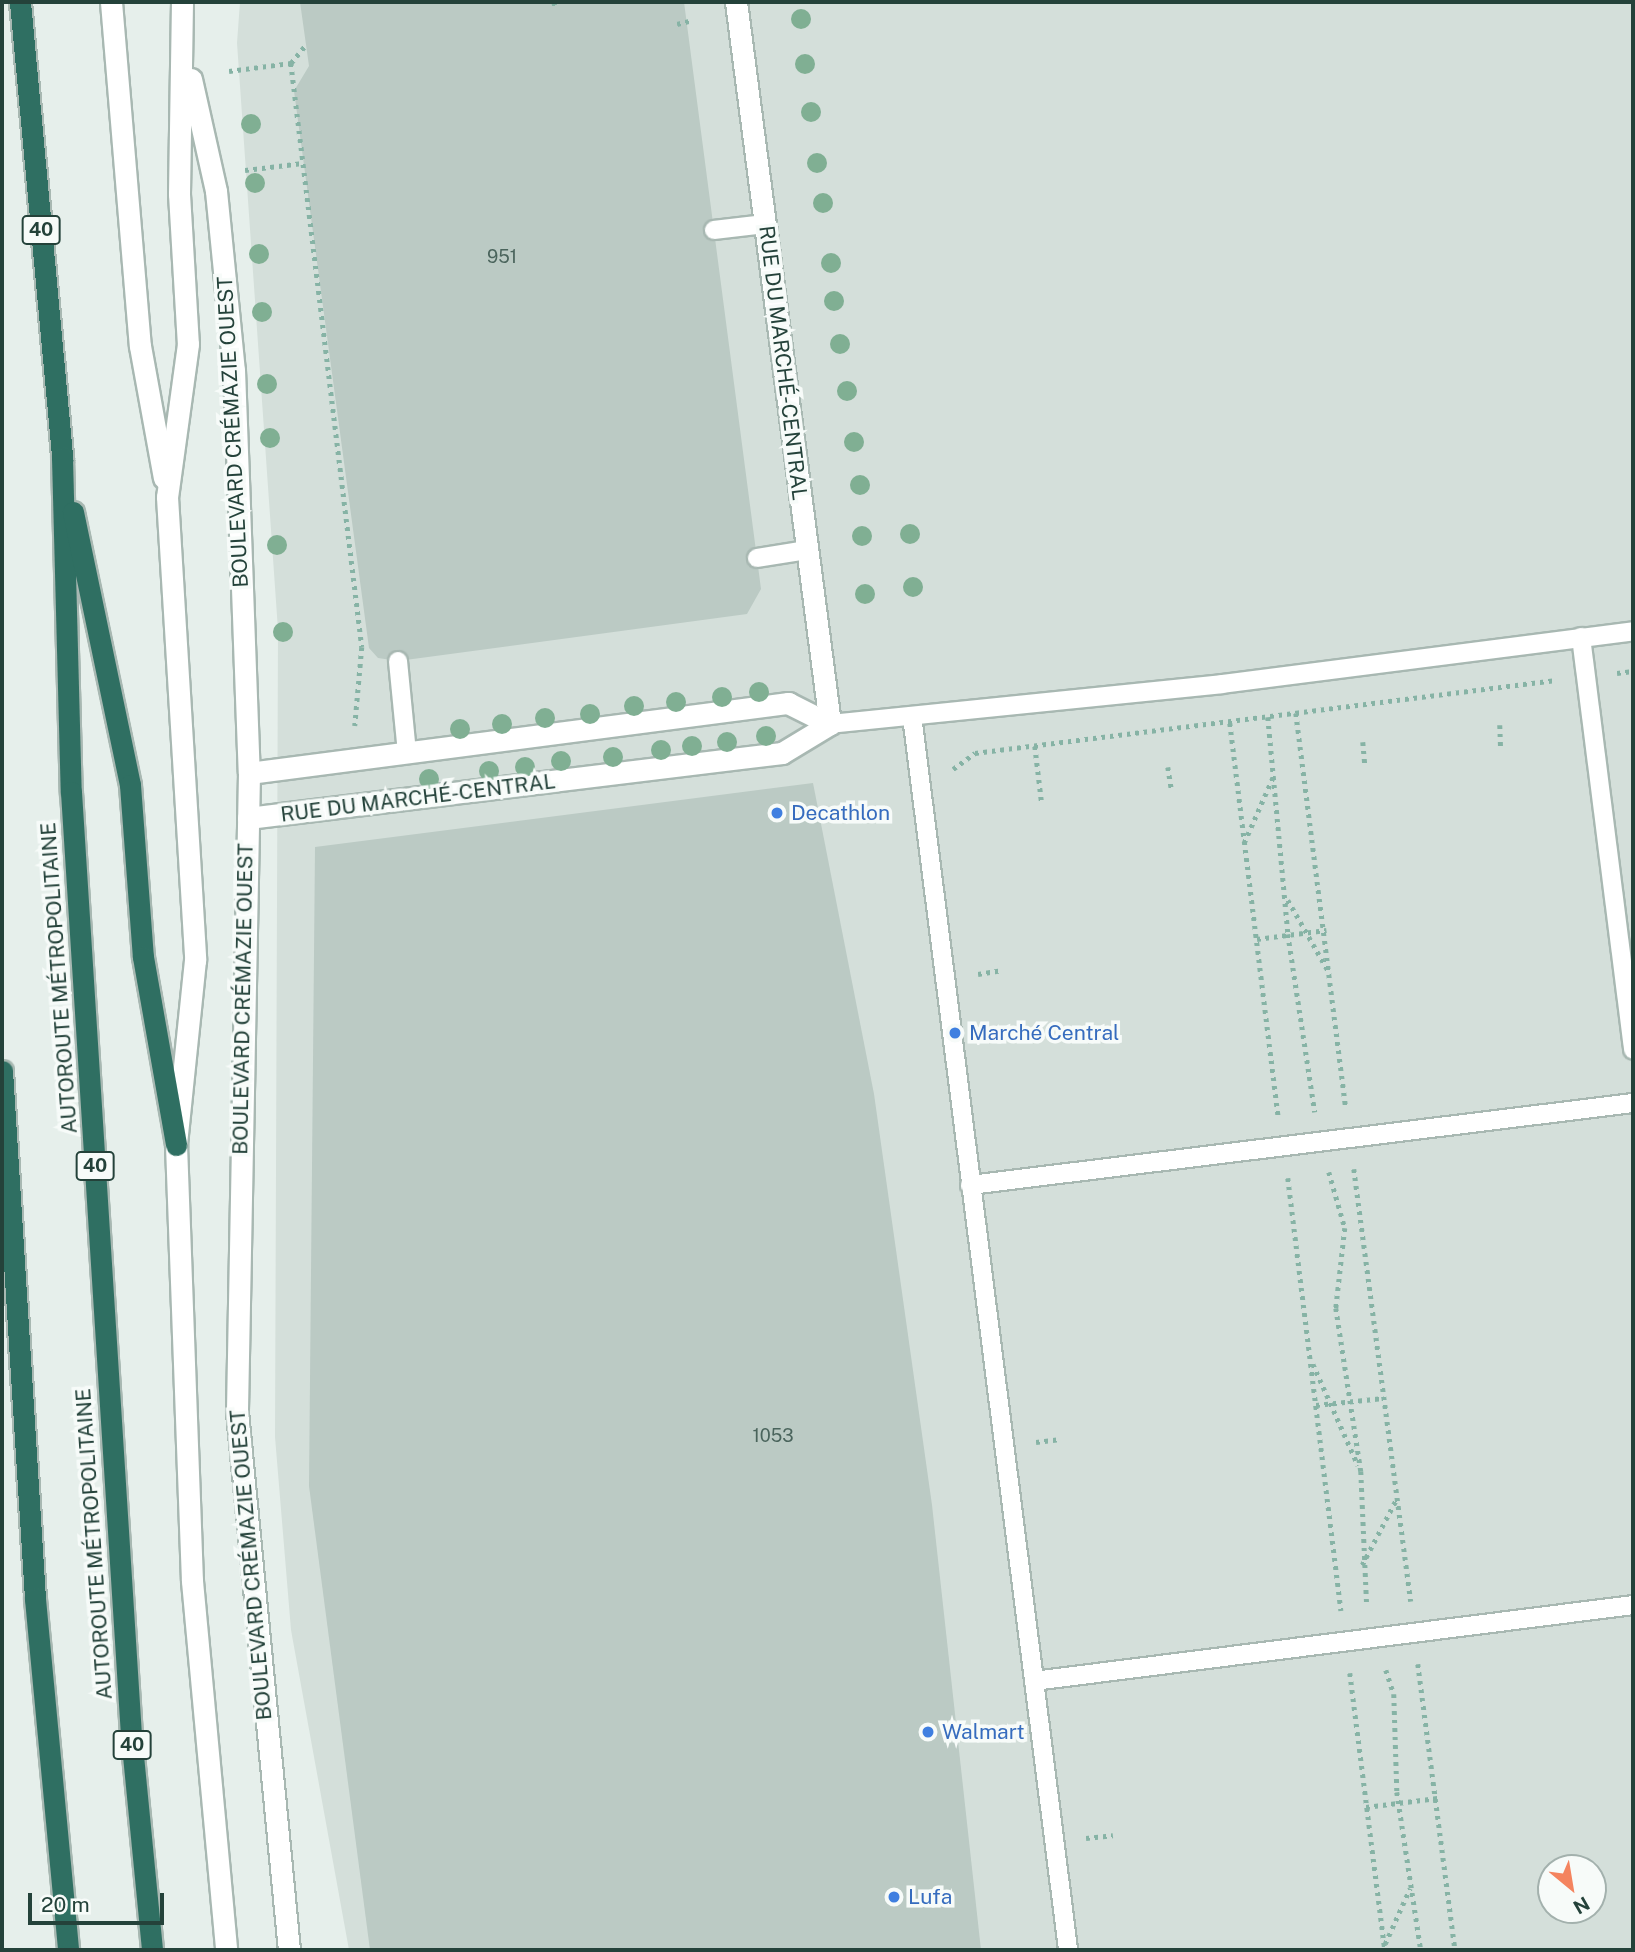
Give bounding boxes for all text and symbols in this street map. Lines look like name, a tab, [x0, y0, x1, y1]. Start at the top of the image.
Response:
road number: 40	[20, 214, 62, 246]
street label: RUE DU MARCHÉ-CENTRAL	[754, 224, 812, 502]
house number: 951	[487, 246, 517, 268]
street label: BOULEVARD CRÉMAZIE OUEST	[212, 276, 254, 588]
street label: RUE DU MARCHÉ-CENTRAL	[279, 769, 557, 827]
place label: Decathlon	[791, 800, 890, 826]
marker: Decathlon	[769, 805, 785, 821]
street label: AUTOROUTE MÉTROPOLITAINE	[36, 821, 82, 1135]
street label: BOULEVARD CRÉMAZIE OUEST	[228, 843, 258, 1155]
place label: Marché Central	[969, 1020, 1120, 1046]
marker: Marché Central	[947, 1025, 963, 1041]
road number: 40	[74, 1150, 116, 1182]
street label: AUTOROUTE MÉTROPOLITAINE	[71, 1387, 117, 1701]
street label: BOULEVARD CRÉMAZIE OUEST	[225, 1409, 277, 1721]
house number: 1053	[752, 1425, 794, 1447]
place label: Walmart	[942, 1719, 1025, 1745]
marker: Walmart	[920, 1724, 936, 1740]
road number: 40	[111, 1730, 153, 1760]
north arrow	[1537, 1854, 1607, 1924]
scale bar	[32, 1878, 168, 1922]
place label: Lufa	[908, 1884, 952, 1910]
marker: Lufa	[886, 1889, 902, 1905]
text: 20 m	[41, 1892, 90, 1917]
text: N	[1570, 1892, 1593, 1919]

